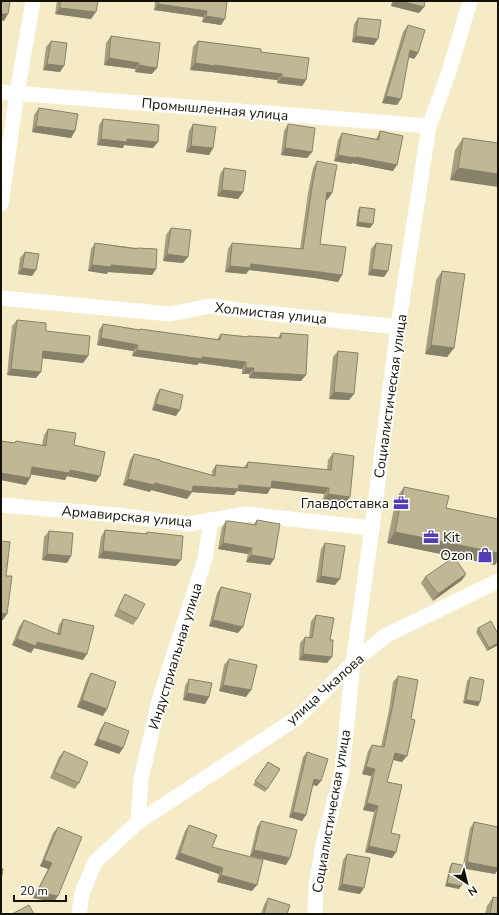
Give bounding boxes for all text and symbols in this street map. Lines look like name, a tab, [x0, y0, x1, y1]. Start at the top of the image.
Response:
street label: Промышленная улица	[141, 94, 289, 125]
street label: Холмистая улица	[214, 298, 328, 329]
street label: Социалистическая улица	[370, 313, 411, 479]
place label: Главдоставка	[301, 494, 389, 513]
office icon: Главдоставка	[392, 494, 410, 512]
street label: Армавирская улица	[61, 501, 193, 532]
office icon: Kit	[422, 528, 440, 546]
place label: Kit	[443, 528, 460, 547]
place label: Ozon	[440, 546, 473, 565]
shop icon: Ozon	[476, 546, 494, 564]
street label: Индустриальная улица	[144, 580, 207, 732]
street label: улица Чкалова	[282, 649, 368, 729]
street label: Социалистическая улица	[308, 728, 355, 894]
north arrow	[447, 863, 487, 903]
scale bar	[14, 877, 66, 903]
text: N	[465, 882, 480, 899]
text: 20 m	[20, 883, 48, 899]

